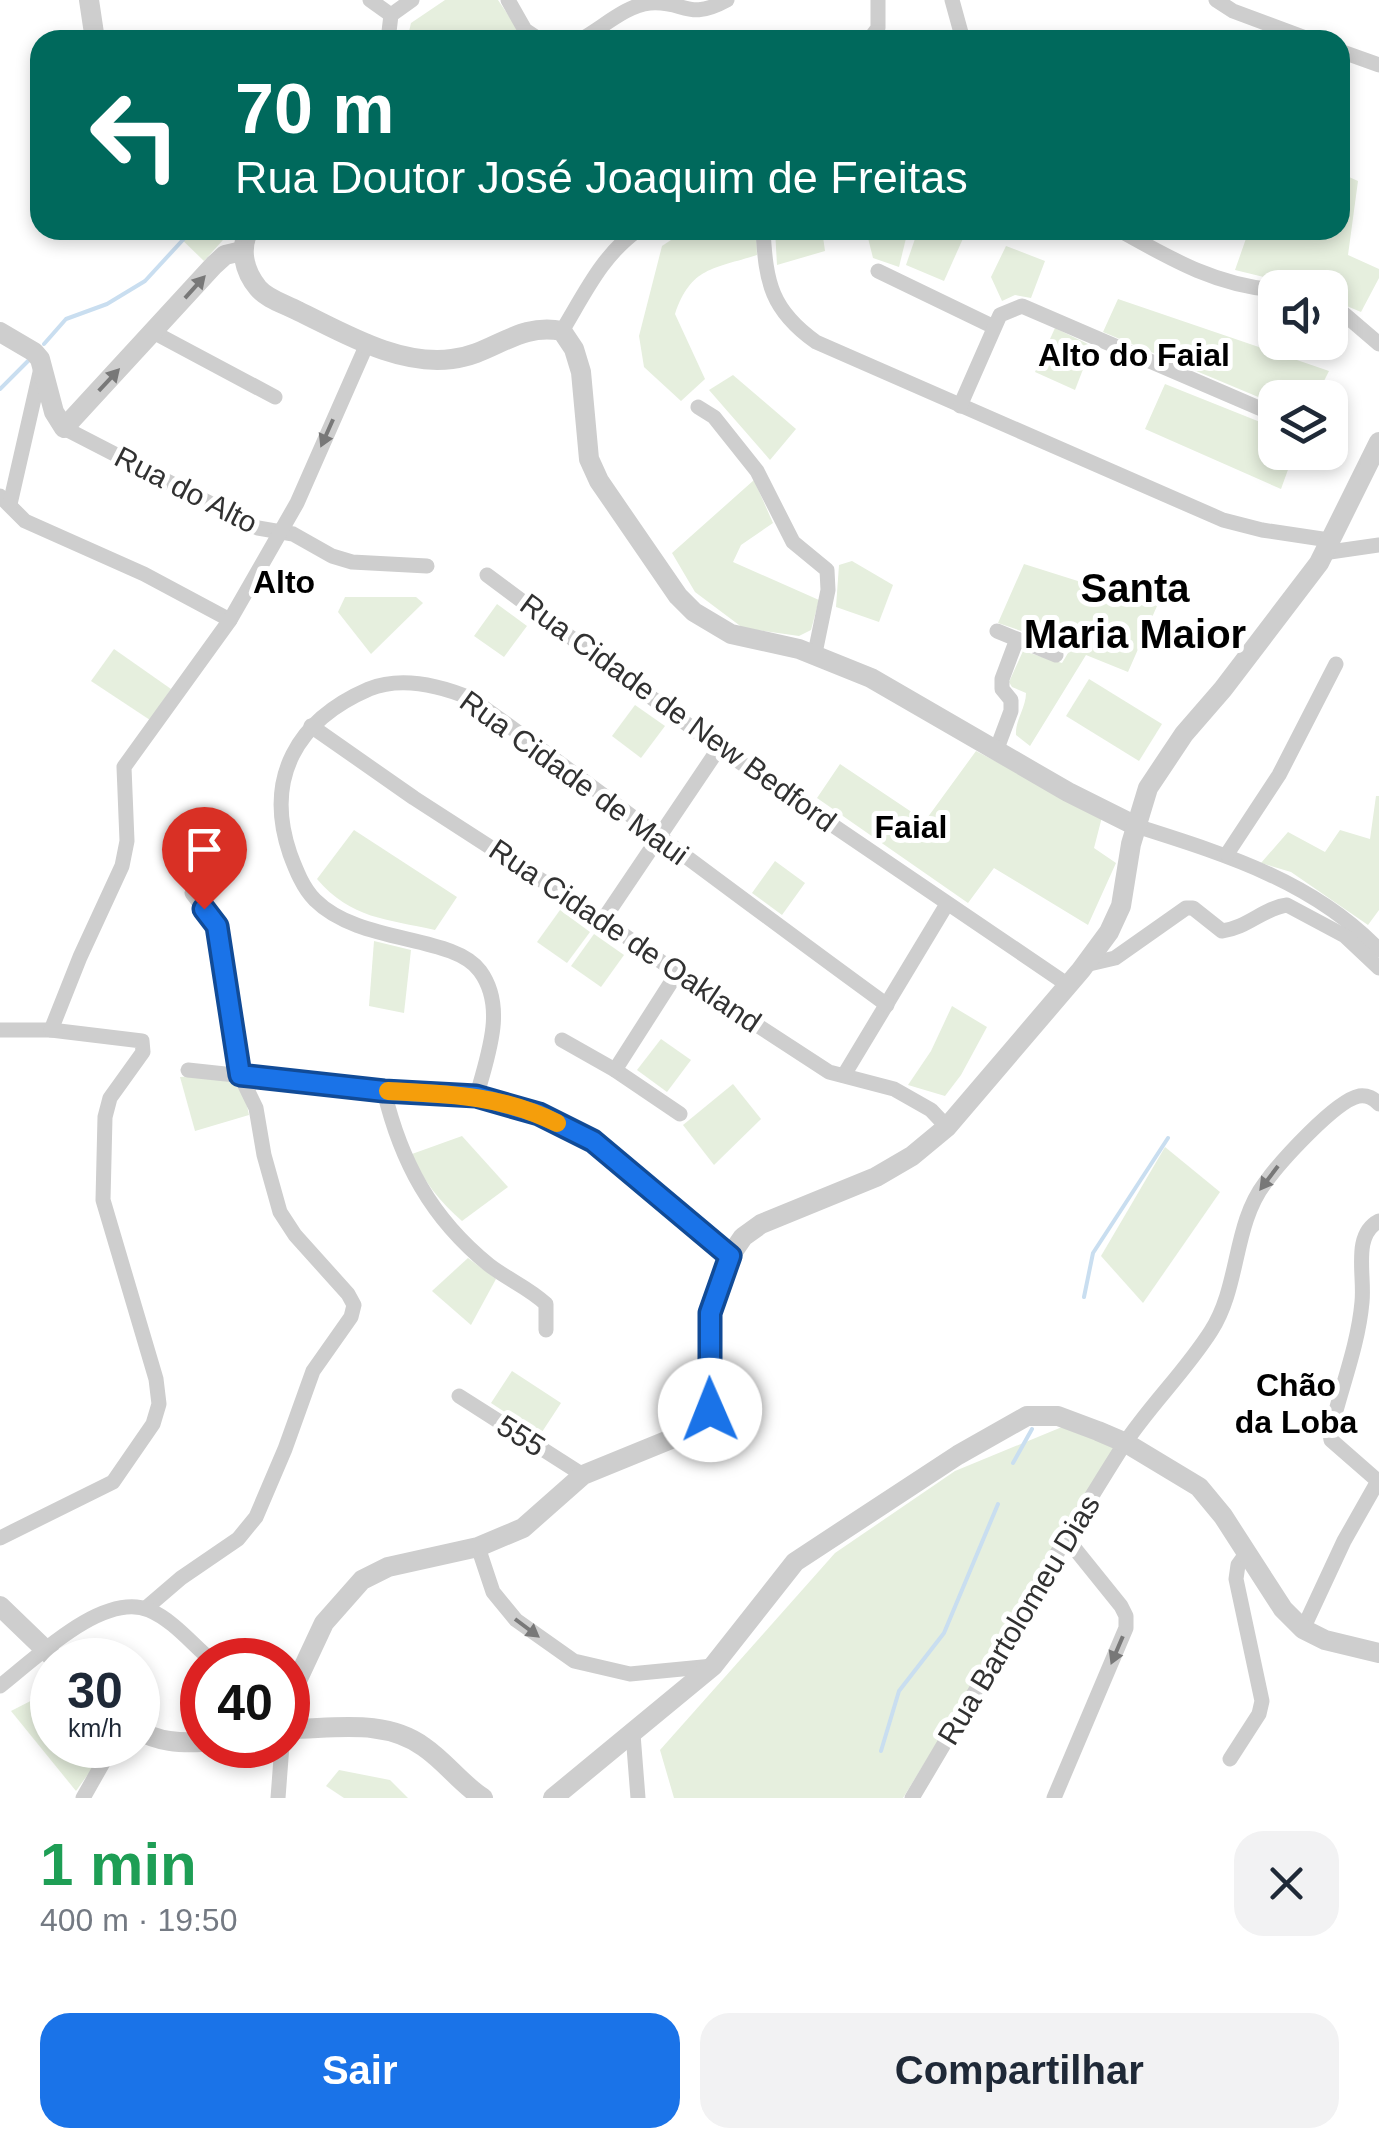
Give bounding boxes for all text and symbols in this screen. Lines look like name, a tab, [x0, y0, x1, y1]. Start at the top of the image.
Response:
icon: left	[70, 70, 200, 200]
text: 70 m	[235, 70, 395, 148]
text: Rua Doutor José Joaquim de Freitas	[235, 152, 968, 203]
map controls	[1258, 270, 1348, 470]
button: sound	[1258, 270, 1348, 360]
one-way arrow	[183, 275, 206, 299]
district label: Alto do Faial	[1038, 337, 1230, 373]
one-way arrow	[97, 368, 120, 392]
button: layers	[1258, 380, 1348, 470]
one-way arrow	[319, 418, 335, 448]
street label: Rua do Alto	[110, 440, 263, 539]
district label: Alto	[253, 564, 315, 600]
district label: Santa Maria Maior	[1024, 566, 1246, 656]
street label: Rua Cidade de New Bedford	[514, 587, 842, 838]
street label: Rua Cidade de Maui	[454, 684, 695, 871]
pin	[162, 807, 247, 910]
district label: Faial	[875, 809, 947, 845]
icon: arrive	[177, 822, 232, 877]
street label: Rua Cidade de Oakland	[483, 832, 767, 1039]
one-way arrow	[1259, 1165, 1279, 1191]
position arrow	[658, 1358, 762, 1462]
district label: Chão da Loba	[1235, 1367, 1358, 1440]
street label: 555	[491, 1408, 551, 1463]
street label: Rua Bartolomeu Dias	[931, 1489, 1106, 1750]
one-way arrow	[514, 1617, 540, 1638]
one-way arrow	[1109, 1635, 1125, 1665]
speed limit sign: 40	[180, 1638, 310, 1768]
text: 30	[67, 1663, 123, 1719]
text: km/h	[68, 1714, 122, 1742]
text: 1 min	[40, 1831, 197, 1898]
button: close	[1234, 1831, 1339, 1936]
text: 400 m · 19:50	[40, 1902, 237, 1938]
button: Sair	[40, 2013, 680, 2128]
button: Compartilhar	[700, 2013, 1339, 2128]

